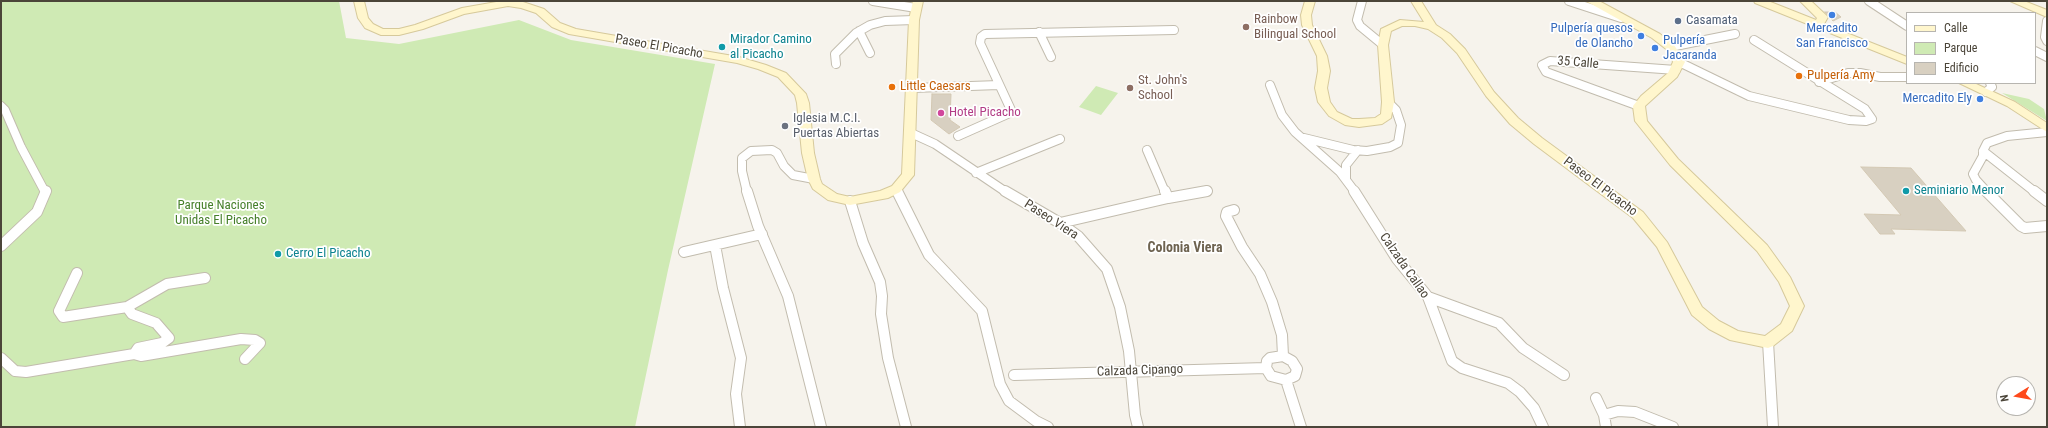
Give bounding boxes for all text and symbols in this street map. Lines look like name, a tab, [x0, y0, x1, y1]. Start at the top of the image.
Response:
marker: Mercadito San Francisco	[1827, 10, 1837, 20]
place label: Rainbow Bilingual School	[1254, 12, 1336, 43]
legend	[1906, 12, 2036, 84]
place label: Casamata	[1686, 13, 1738, 29]
marker: Casamata	[1673, 16, 1683, 26]
place label: Pulpería quesos de Olancho	[1551, 21, 1633, 52]
place label: Mercadito San Francisco	[1796, 21, 1868, 52]
text: Calle	[1944, 21, 1968, 35]
marker: Rainbow Bilingual School	[1241, 22, 1251, 32]
marker: Pulpería quesos de Olancho	[1636, 31, 1646, 41]
street label: Paseo El Picacho	[614, 32, 704, 62]
place label: Mirador Camino al Picacho	[730, 32, 812, 63]
place label: Pulpería Jacaranda	[1663, 33, 1717, 64]
text: Parque	[1944, 41, 1977, 55]
marker: Mirador Camino al Picacho	[717, 42, 727, 52]
marker: Pulpería Jacaranda	[1650, 43, 1660, 53]
street label: 35 Calle	[1557, 53, 1599, 73]
text: Edificio	[1944, 61, 1979, 75]
place label: Pulpería Amy	[1807, 68, 1875, 84]
marker: Pulpería Amy	[1794, 71, 1804, 81]
place label: St. John's School	[1138, 73, 1187, 104]
place label: Little Caesars	[900, 79, 971, 95]
marker: Little Caesars	[887, 82, 897, 92]
marker: St. John's School	[1125, 83, 1135, 93]
place label: Mercadito Ely	[1902, 91, 1972, 107]
marker: Mercadito Ely	[1975, 94, 1985, 104]
place label: Hotel Picacho	[949, 105, 1021, 121]
marker: Hotel Picacho	[936, 108, 946, 118]
place label: Iglesia M.C.I. Puertas Abiertas	[793, 111, 879, 142]
marker: Iglesia M.C.I. Puertas Abiertas	[780, 121, 790, 131]
street label: Paseo El Picacho	[1560, 154, 1640, 220]
place label: Seminiario Menor	[1914, 183, 2004, 199]
marker: Seminiario Menor	[1901, 186, 1911, 196]
street label: Paseo Viera	[1021, 197, 1081, 243]
park label: Parque Naciones Unidas El Picacho	[175, 198, 267, 229]
street label: Calzada Callao	[1376, 230, 1432, 302]
district label: Colonia Viera	[1147, 240, 1223, 256]
place label: Cerro El Picacho	[286, 246, 370, 262]
marker: Cerro El Picacho	[273, 249, 283, 259]
street label: Calzada Cipango	[1097, 362, 1183, 380]
north arrow	[1996, 376, 2036, 416]
text: N	[1998, 394, 2012, 403]

